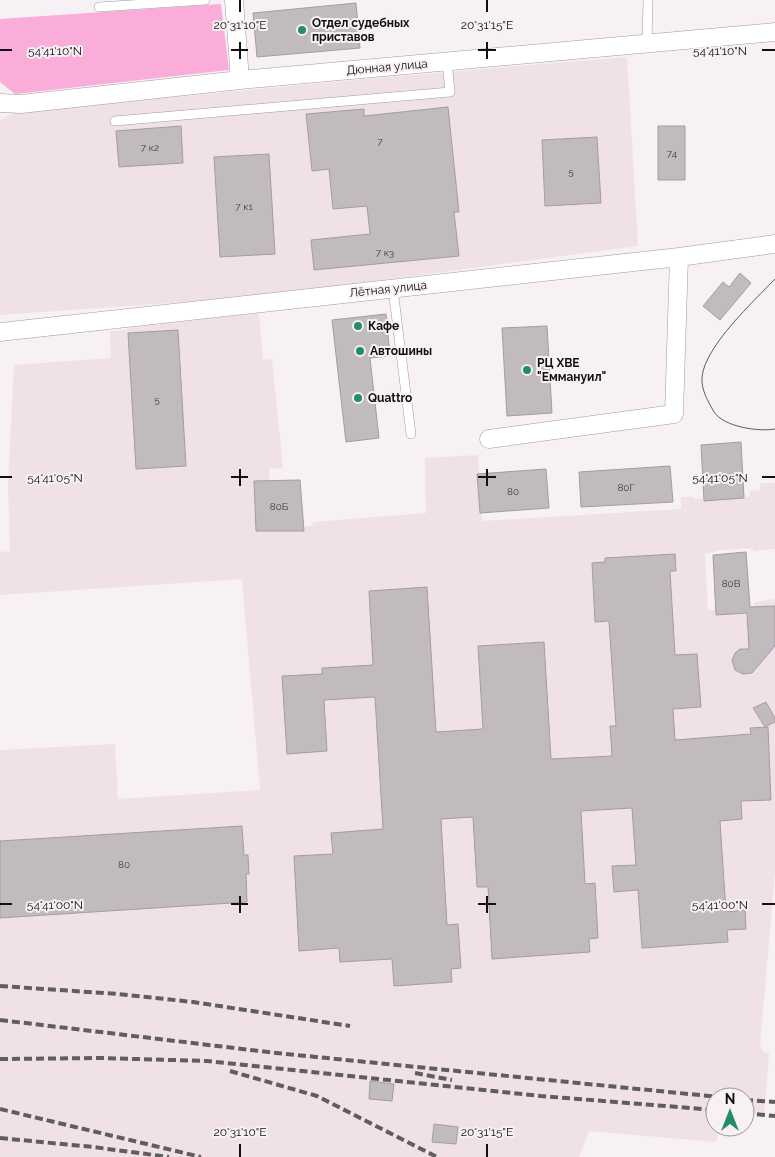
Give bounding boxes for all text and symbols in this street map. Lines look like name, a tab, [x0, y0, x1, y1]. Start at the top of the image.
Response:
place label: Отдел судебных приставов	[312, 16, 410, 44]
text: 20°31'10"E	[213, 18, 267, 32]
text: 20°31'15"E	[461, 18, 513, 32]
marker: Отдел судебных приставов	[296, 24, 308, 36]
text: 54°41'10"N	[28, 44, 82, 58]
text: 54°41'10"N	[693, 44, 747, 58]
street label: Дюнная улица	[346, 56, 428, 78]
house number: 7	[377, 136, 383, 147]
house number: 7 к2	[141, 142, 159, 153]
house number: 74	[667, 148, 678, 159]
house number: 5	[568, 166, 574, 177]
house number: 7 к1	[235, 201, 253, 212]
house number: 7 к3	[376, 247, 394, 258]
street label: Лётная улица	[349, 278, 427, 300]
place label: Кафе	[368, 319, 399, 333]
marker: Кафе	[352, 320, 364, 332]
place label: Автошины	[370, 344, 432, 358]
marker: Автошины	[354, 345, 366, 357]
place label: РЦ ХВЕ "Еммануил"	[537, 356, 606, 384]
marker: РЦ ХВЕ "Еммануил"	[521, 364, 533, 376]
place label: Quattro	[368, 391, 412, 405]
marker: Quattro	[352, 392, 364, 404]
house number: 5	[154, 394, 160, 405]
text: 54°41'05"N	[27, 471, 83, 485]
text: 54°41'05"N	[692, 471, 748, 485]
house number: 80Г	[617, 482, 635, 493]
house number: 80	[507, 486, 519, 497]
house number: 80Б	[270, 501, 289, 512]
house number: 80В	[722, 578, 741, 589]
house number: 80	[118, 859, 130, 870]
text: 54°41'00"N	[27, 898, 83, 912]
text: 54°41'00"N	[692, 898, 748, 912]
north arrow	[705, 1087, 755, 1137]
text: N	[725, 1091, 735, 1107]
text: 20°31'10"E	[213, 1125, 267, 1139]
text: 20°31'15"E	[461, 1125, 513, 1139]

